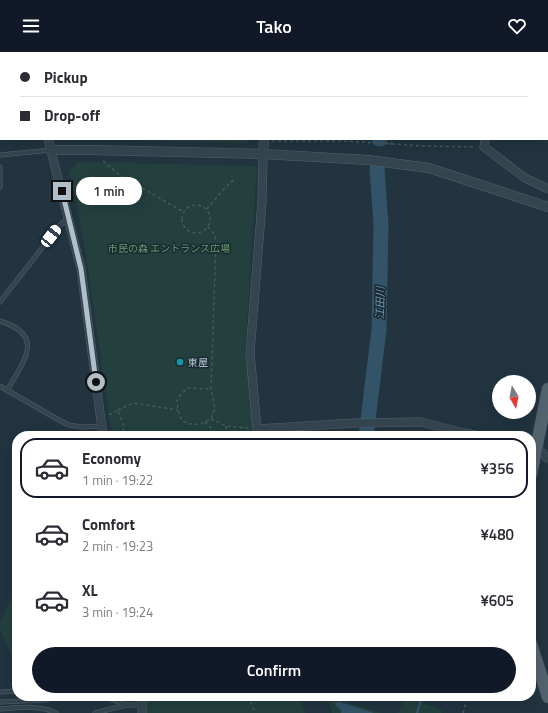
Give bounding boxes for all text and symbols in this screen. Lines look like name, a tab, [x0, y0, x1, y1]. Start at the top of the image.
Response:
text: Tako	[256, 13, 292, 40]
icon: menu	[20, 15, 42, 37]
icon: heart	[506, 15, 528, 37]
text: Pickup	[44, 66, 88, 89]
text: Drop-off	[44, 104, 100, 127]
callout: 1 min	[76, 177, 142, 205]
text: 1 min	[93, 181, 125, 201]
route end	[53, 182, 71, 200]
car	[39, 223, 63, 249]
park label: 市民の森 エントランス広場	[108, 241, 230, 256]
water label: 江田川	[372, 285, 388, 320]
place label: 東屋	[188, 355, 208, 370]
marker: 東屋	[175, 357, 185, 367]
route start	[87, 373, 105, 391]
north arrow	[492, 375, 536, 419]
map controls	[492, 375, 536, 419]
text: Economy	[82, 447, 141, 470]
icon: car	[34, 450, 70, 486]
text: ¥356	[480, 457, 514, 480]
text: 1 min · 19:22	[82, 470, 153, 490]
text: Comfort	[82, 513, 135, 536]
icon: car	[34, 516, 70, 552]
text: ¥480	[480, 523, 514, 546]
text: 2 min · 19:23	[82, 536, 153, 556]
text: XL	[82, 579, 98, 602]
icon: car	[34, 582, 70, 618]
text: ¥605	[480, 589, 514, 612]
text: 3 min · 19:24	[82, 602, 153, 622]
button: Confirm	[32, 647, 516, 693]

